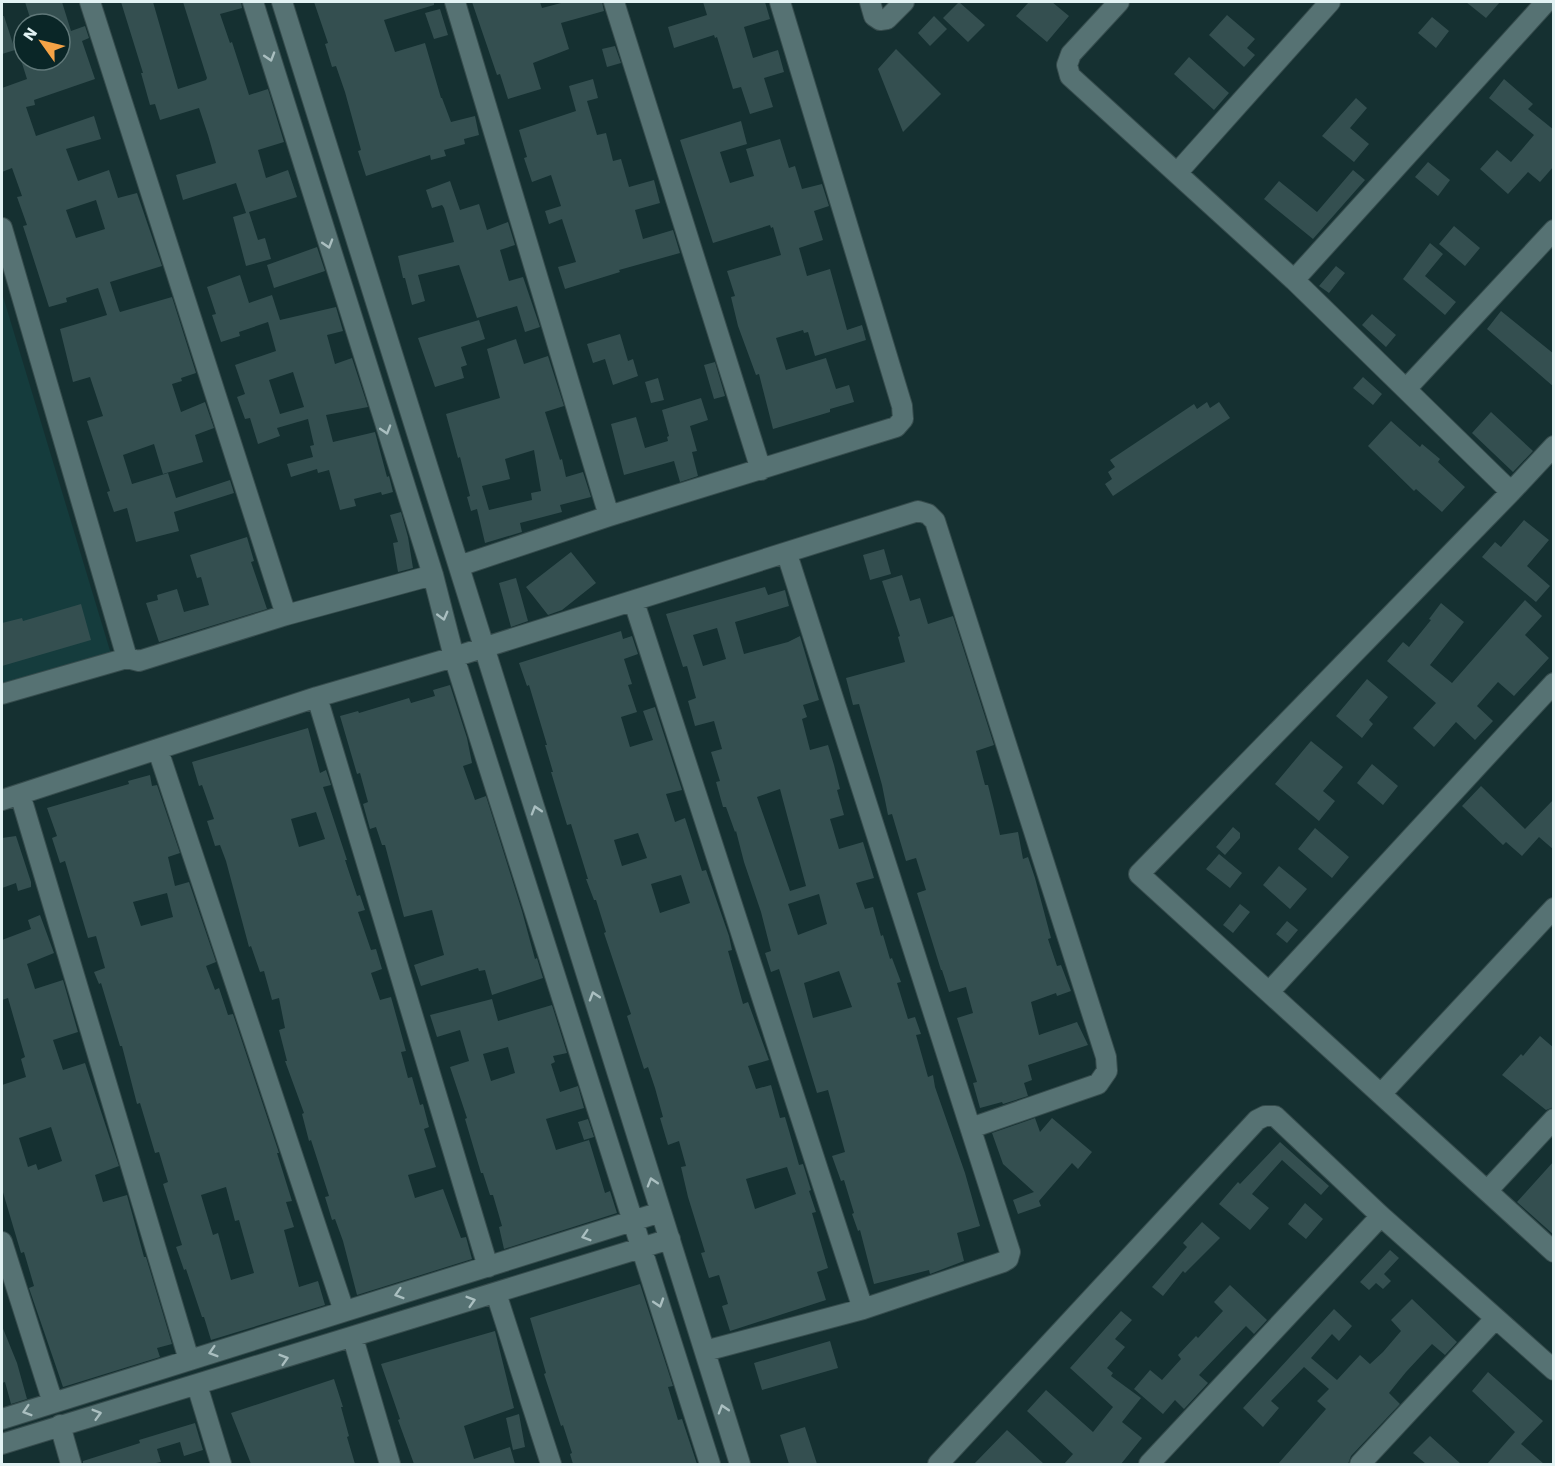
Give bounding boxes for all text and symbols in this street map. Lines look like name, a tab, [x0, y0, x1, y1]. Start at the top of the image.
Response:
north arrow	[12, 12, 72, 72]
text: N	[19, 24, 41, 44]
one-way arrow	[263, 51, 275, 62]
one-way arrow	[321, 238, 333, 249]
one-way arrow	[379, 424, 391, 435]
one-way arrow	[436, 611, 449, 621]
one-way arrow	[531, 805, 543, 816]
one-way arrow	[589, 991, 601, 1002]
one-way arrow	[647, 1178, 659, 1188]
one-way arrow	[581, 1229, 592, 1241]
one-way arrow	[394, 1287, 405, 1299]
one-way arrow	[465, 1296, 476, 1308]
one-way arrow	[652, 1297, 665, 1308]
one-way arrow	[208, 1345, 219, 1358]
one-way arrow	[278, 1353, 289, 1366]
one-way arrow	[22, 1404, 33, 1416]
one-way arrow	[718, 1404, 730, 1415]
one-way arrow	[92, 1409, 102, 1421]

